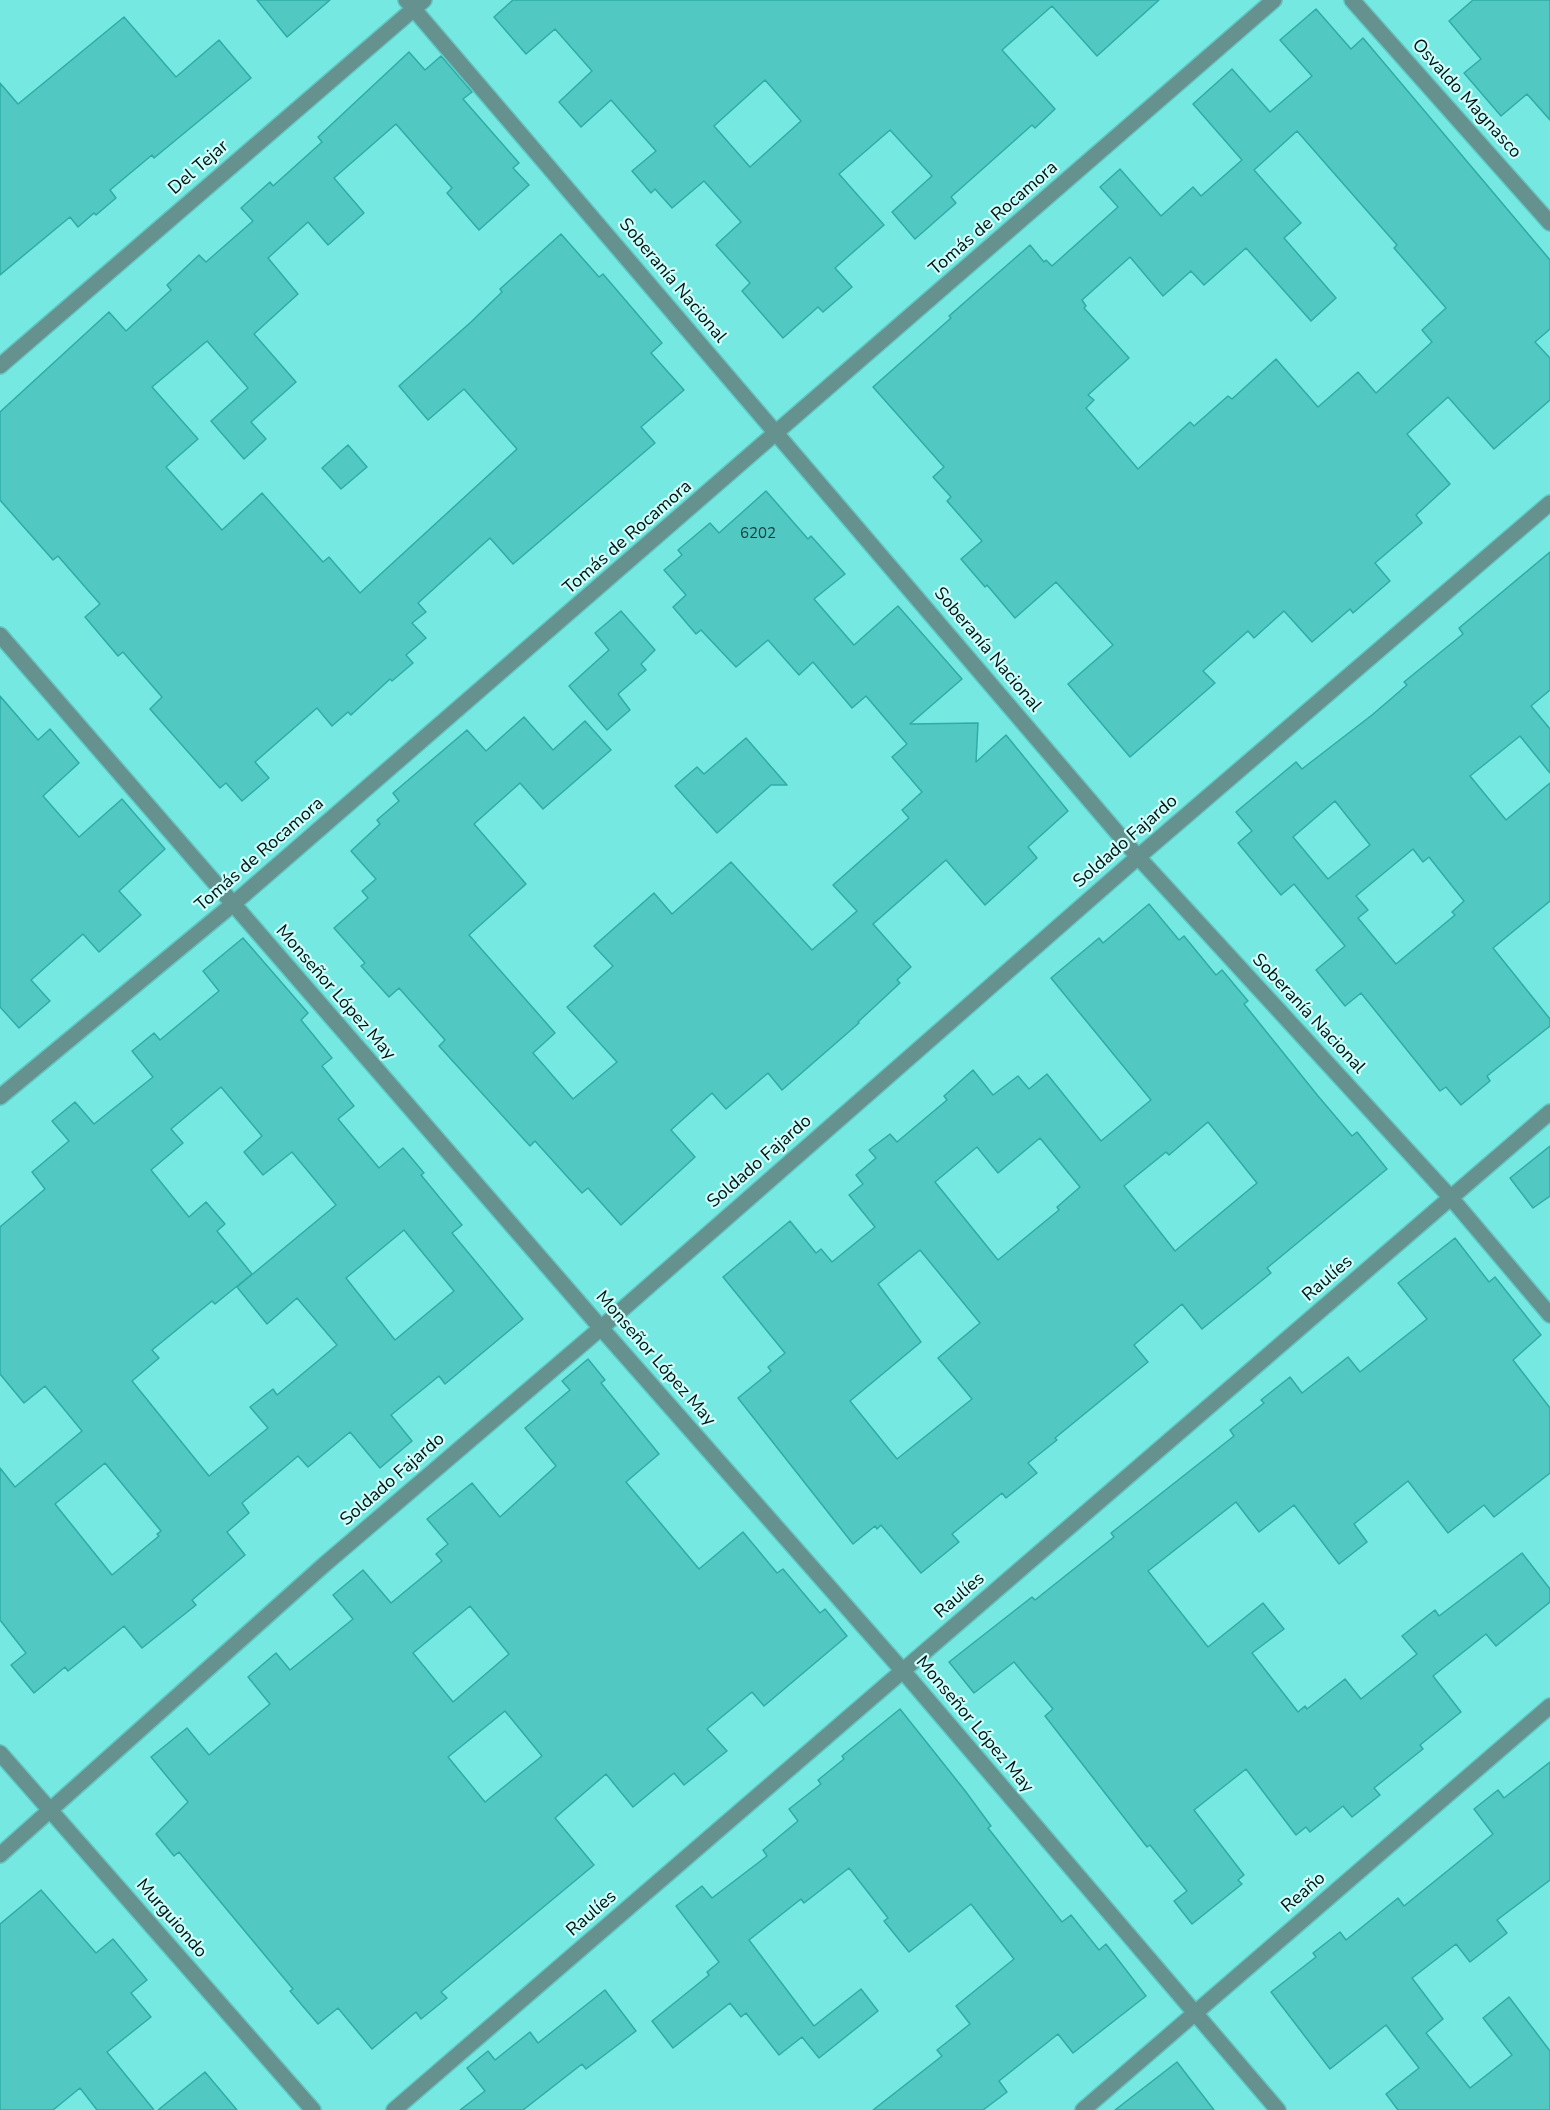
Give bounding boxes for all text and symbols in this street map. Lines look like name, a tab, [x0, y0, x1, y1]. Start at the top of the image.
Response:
street label: Osvaldo Magnasco	[1407, 35, 1525, 163]
street label: Del Tejar	[165, 136, 233, 200]
street label: Tomás de Rocamora	[925, 157, 1063, 281]
street label: Soberanía Nacional	[614, 214, 730, 348]
street label: Tomás de Rocamora	[559, 476, 697, 600]
house number: 6202	[740, 525, 776, 543]
street label: Soberanía Nacional	[929, 583, 1045, 717]
street label: Soldado Fajardo	[1069, 791, 1183, 893]
street label: Tomás de Rocamora	[191, 793, 329, 917]
street label: Monseñor López May	[270, 921, 400, 1065]
street label: Soberanía Nacional	[1247, 950, 1369, 1078]
street label: Soldado Fajardo	[703, 1111, 817, 1213]
street label: Raulíes	[1299, 1251, 1357, 1307]
street label: Monseñor López May	[590, 1287, 720, 1431]
street label: Soldado Fajardo	[336, 1429, 450, 1531]
street label: Raulíes	[931, 1568, 989, 1624]
street label: Monseñor López May	[910, 1652, 1038, 1798]
street label: Reaño	[1278, 1868, 1330, 1918]
street label: Murguiondo	[131, 1875, 211, 1963]
street label: Raulíes	[563, 1886, 621, 1942]

